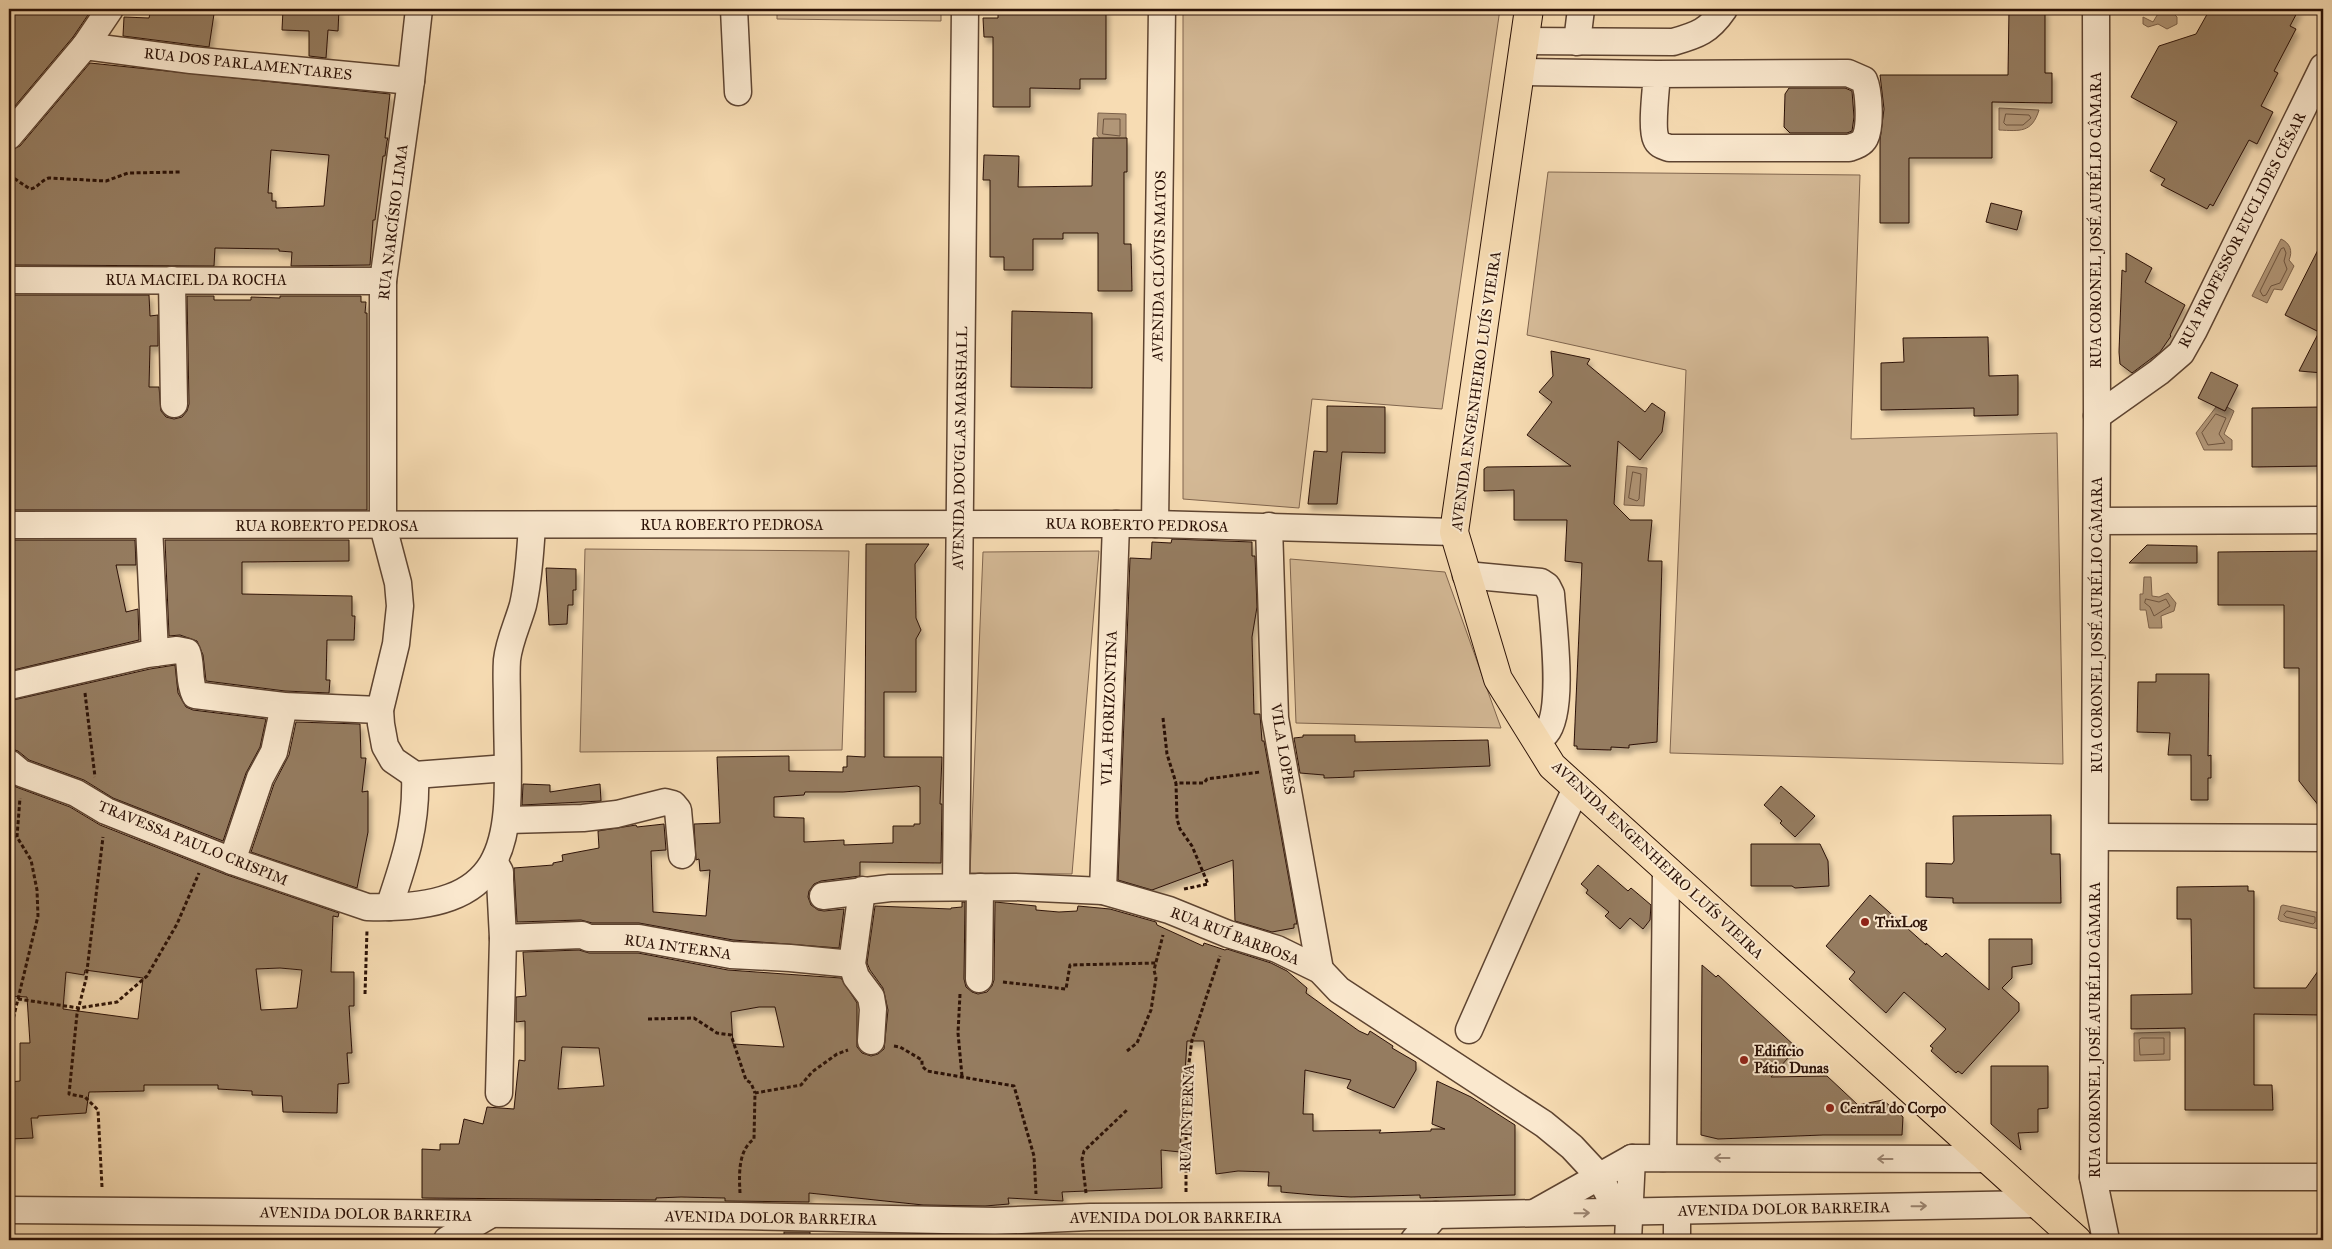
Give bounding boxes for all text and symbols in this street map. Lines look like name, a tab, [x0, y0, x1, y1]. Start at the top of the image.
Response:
street label: RUA DOS PARLAMENTARES	[143, 44, 353, 84]
street label: RUA CORONEL JOSÉ AURÉLIO CÂMARA	[2086, 72, 2106, 368]
street label: RUA PROFESSOR EUCLIDES CÉSAR	[2174, 108, 2310, 351]
street label: RUA NARCÍSIO LIMA	[374, 143, 411, 301]
street label: AVENIDA CLÓVIS MATOS	[1147, 170, 1170, 363]
street label: AVENIDA ENGENHEIRO LUÍS VIEIRA	[1446, 250, 1505, 533]
street label: RUA MACIEL DA ROCHA	[105, 271, 287, 289]
street label: AVENIDA DOUGLAS MARSHALL	[949, 326, 971, 571]
street label: RUA CORONEL JOSÉ AURÉLIO CÂMARA	[2087, 477, 2107, 773]
street label: RUA ROBERTO PEDROSA	[1045, 514, 1229, 536]
street label: RUA ROBERTO PEDROSA	[640, 516, 824, 534]
street label: RUA ROBERTO PEDROSA	[235, 517, 419, 535]
street label: VILA HORIZONTINA	[1097, 630, 1121, 787]
street label: VILA LOPES	[1267, 701, 1299, 796]
street label: AVENIDA ENGENHEIRO LUÍS VIEIRA	[1548, 756, 1768, 963]
street label: TRAVESSA PAULO CRISPIM	[95, 797, 291, 889]
street label: RUA CORONEL JOSÉ AURÉLIO CÂMARA	[2085, 882, 2105, 1178]
street label: RUA RUÍ BARBOSA	[1168, 902, 1302, 969]
place label: TrixLog	[1874, 913, 1928, 932]
marker: TrixLog	[1859, 916, 1871, 928]
street label: RUA INTERNA	[623, 931, 733, 963]
place label: Edifício Pátio Dunas	[1754, 1042, 1829, 1077]
marker: Edifício Pátio Dunas	[1738, 1054, 1750, 1066]
street label: RUA INTERNA	[1176, 1064, 1198, 1172]
place label: Central do Corpo	[1840, 1099, 1946, 1118]
marker: Central do Corpo	[1824, 1102, 1836, 1114]
one-way arrow	[1714, 1153, 1730, 1163]
one-way arrow	[1877, 1154, 1893, 1164]
street label: AVENIDA DOLOR BARREIRA	[1677, 1198, 1890, 1220]
one-way arrow	[1911, 1202, 1927, 1211]
street label: AVENIDA DOLOR BARREIRA	[259, 1203, 472, 1225]
street label: AVENIDA DOLOR BARREIRA	[664, 1207, 877, 1229]
one-way arrow	[1573, 1208, 1589, 1218]
street label: AVENIDA DOLOR BARREIRA	[1069, 1209, 1282, 1227]

